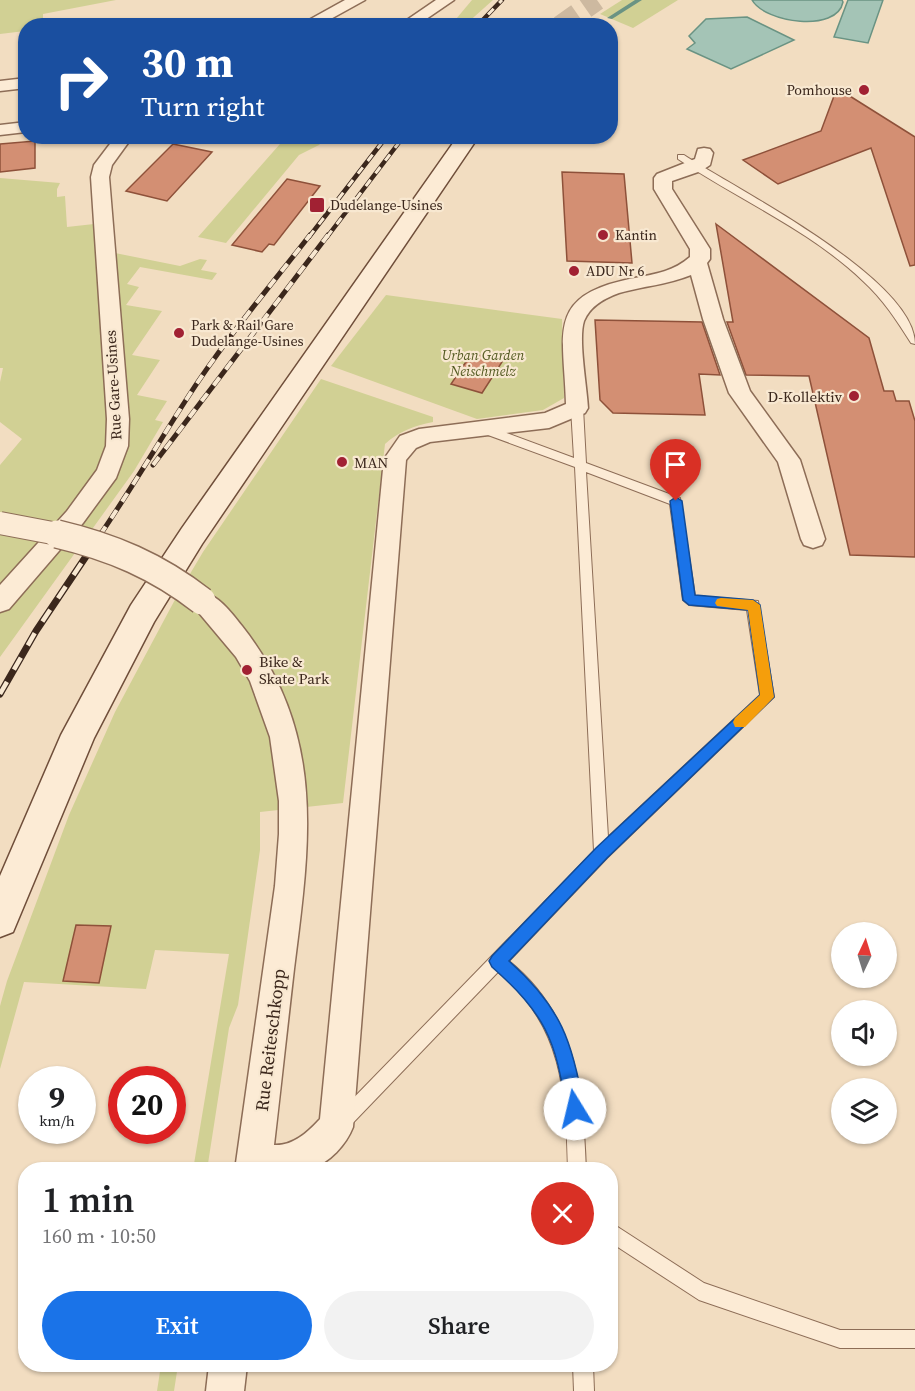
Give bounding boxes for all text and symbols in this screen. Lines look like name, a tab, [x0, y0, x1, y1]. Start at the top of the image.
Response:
text: 30 m	[141, 33, 234, 91]
icon: right	[42, 42, 120, 120]
place label: Pomhouse	[786, 80, 852, 100]
marker: Pomhouse	[857, 83, 871, 97]
text: Turn right	[141, 88, 265, 125]
place label: Dudelange-Usines	[330, 195, 443, 215]
marker: Dudelange-Usines	[308, 196, 326, 214]
place label: Kantin	[615, 225, 657, 245]
marker: Kantin	[596, 228, 610, 242]
place label: ADU Nr 6	[586, 261, 645, 281]
marker: ADU Nr 6	[567, 264, 581, 278]
place label: Park & Rail Gare Dudelange-Usines	[191, 315, 304, 351]
marker: Park & Rail Gare Dudelange-Usines	[172, 326, 186, 340]
street label: Rue Gare-Usines	[100, 329, 126, 441]
park label: Urban Garden Neischmelz	[442, 345, 524, 381]
place label: D-Kollektiv	[768, 386, 842, 407]
marker: D-Kollektiv	[847, 389, 861, 403]
pin	[650, 439, 701, 501]
icon: arrive	[659, 448, 692, 481]
place label: MAN	[354, 452, 388, 473]
marker: MAN	[335, 455, 349, 469]
place label: Bike & Skate Park	[259, 651, 330, 689]
marker: Bike & Skate Park	[240, 663, 254, 677]
north arrow	[831, 922, 897, 988]
map controls	[831, 922, 897, 1144]
street label: Rue Reiteschkopp	[249, 967, 291, 1113]
button: sound	[831, 1000, 897, 1066]
speed limit sign: 20	[108, 1066, 186, 1144]
text: 9	[49, 1077, 65, 1118]
position arrow	[543, 1077, 607, 1141]
button: layers	[831, 1078, 897, 1144]
text: km/h	[39, 1110, 75, 1131]
text: 1 min	[42, 1175, 134, 1224]
button: close	[531, 1182, 594, 1245]
text: 160 m · 10:50	[42, 1222, 156, 1250]
button: Exit	[42, 1291, 312, 1360]
button: Share	[324, 1291, 594, 1360]

